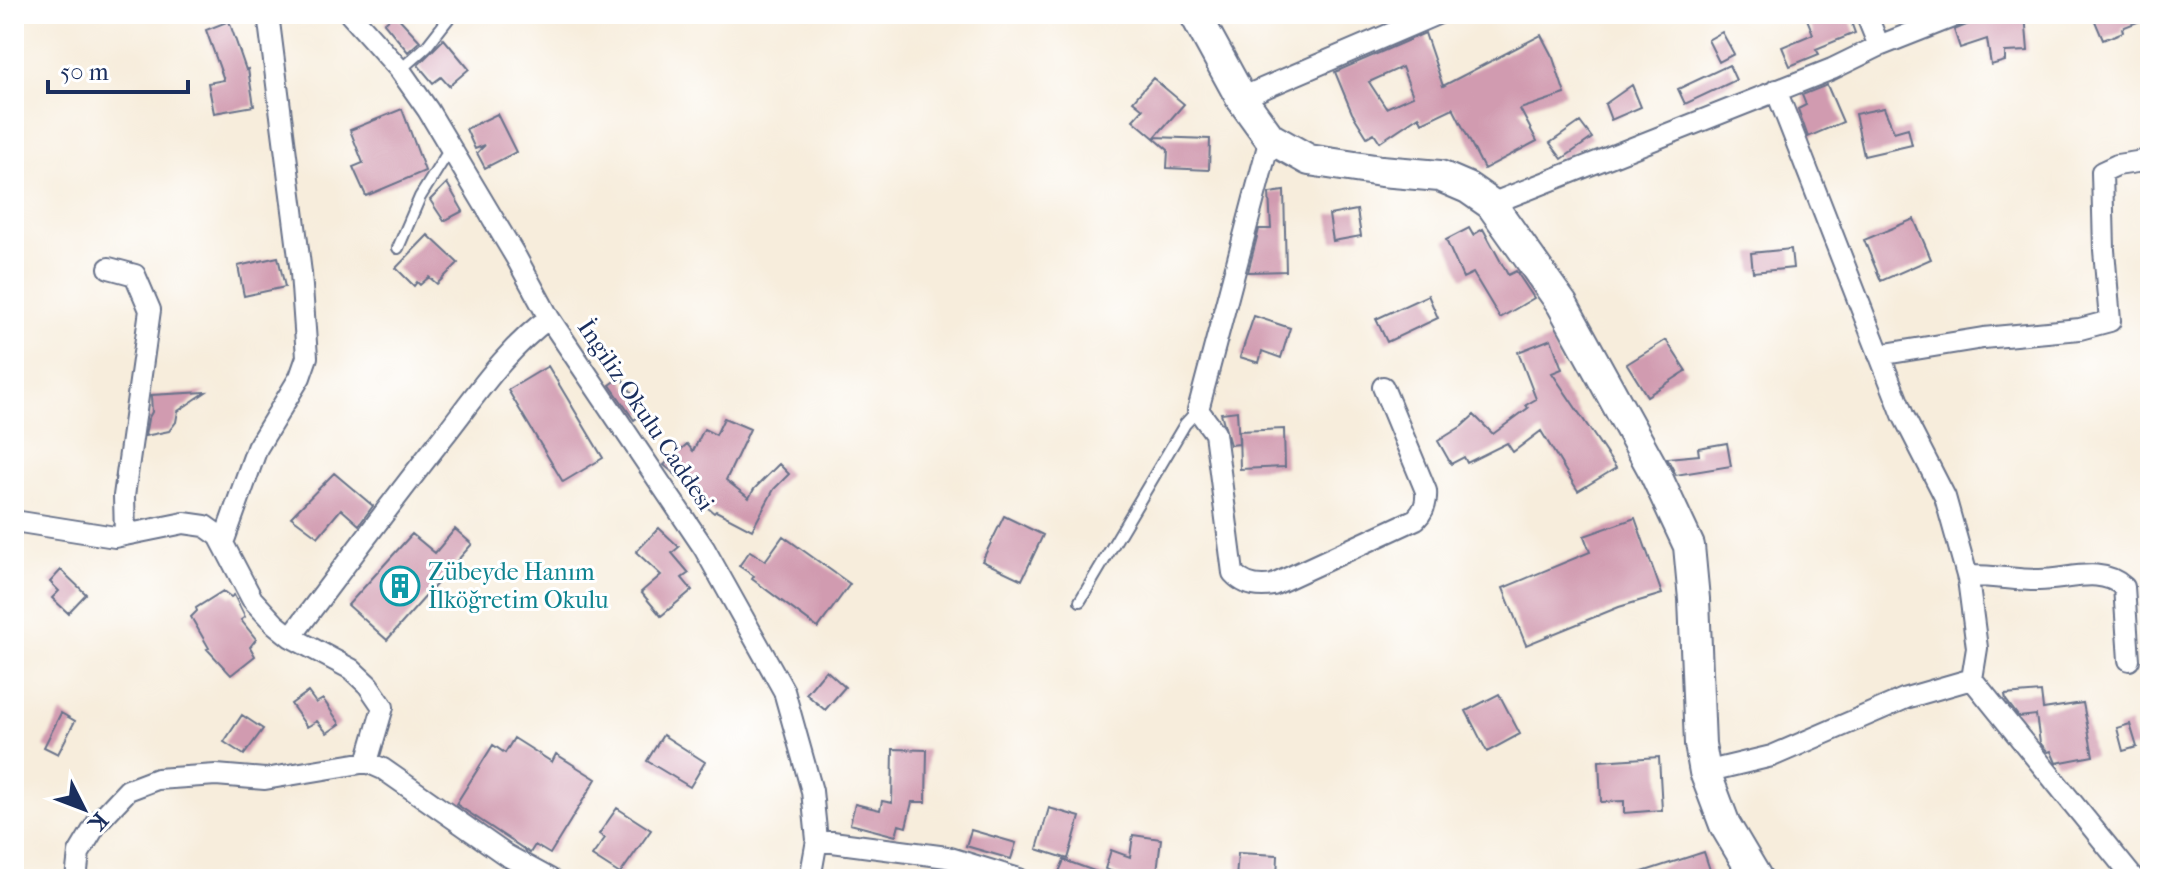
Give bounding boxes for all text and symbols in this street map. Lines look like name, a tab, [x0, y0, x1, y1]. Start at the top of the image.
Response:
scale bar	[48, 44, 188, 94]
text: 50 m	[60, 58, 109, 86]
street label: İngiliz Okulu Caddesi	[572, 314, 721, 516]
place label: Zübeyde Hanım İlköğretim Okulu	[428, 558, 609, 614]
building icon: Zübeyde Hanım İlköğretim Okulu	[379, 565, 421, 607]
north arrow	[44, 769, 124, 849]
text: K	[82, 807, 113, 838]

